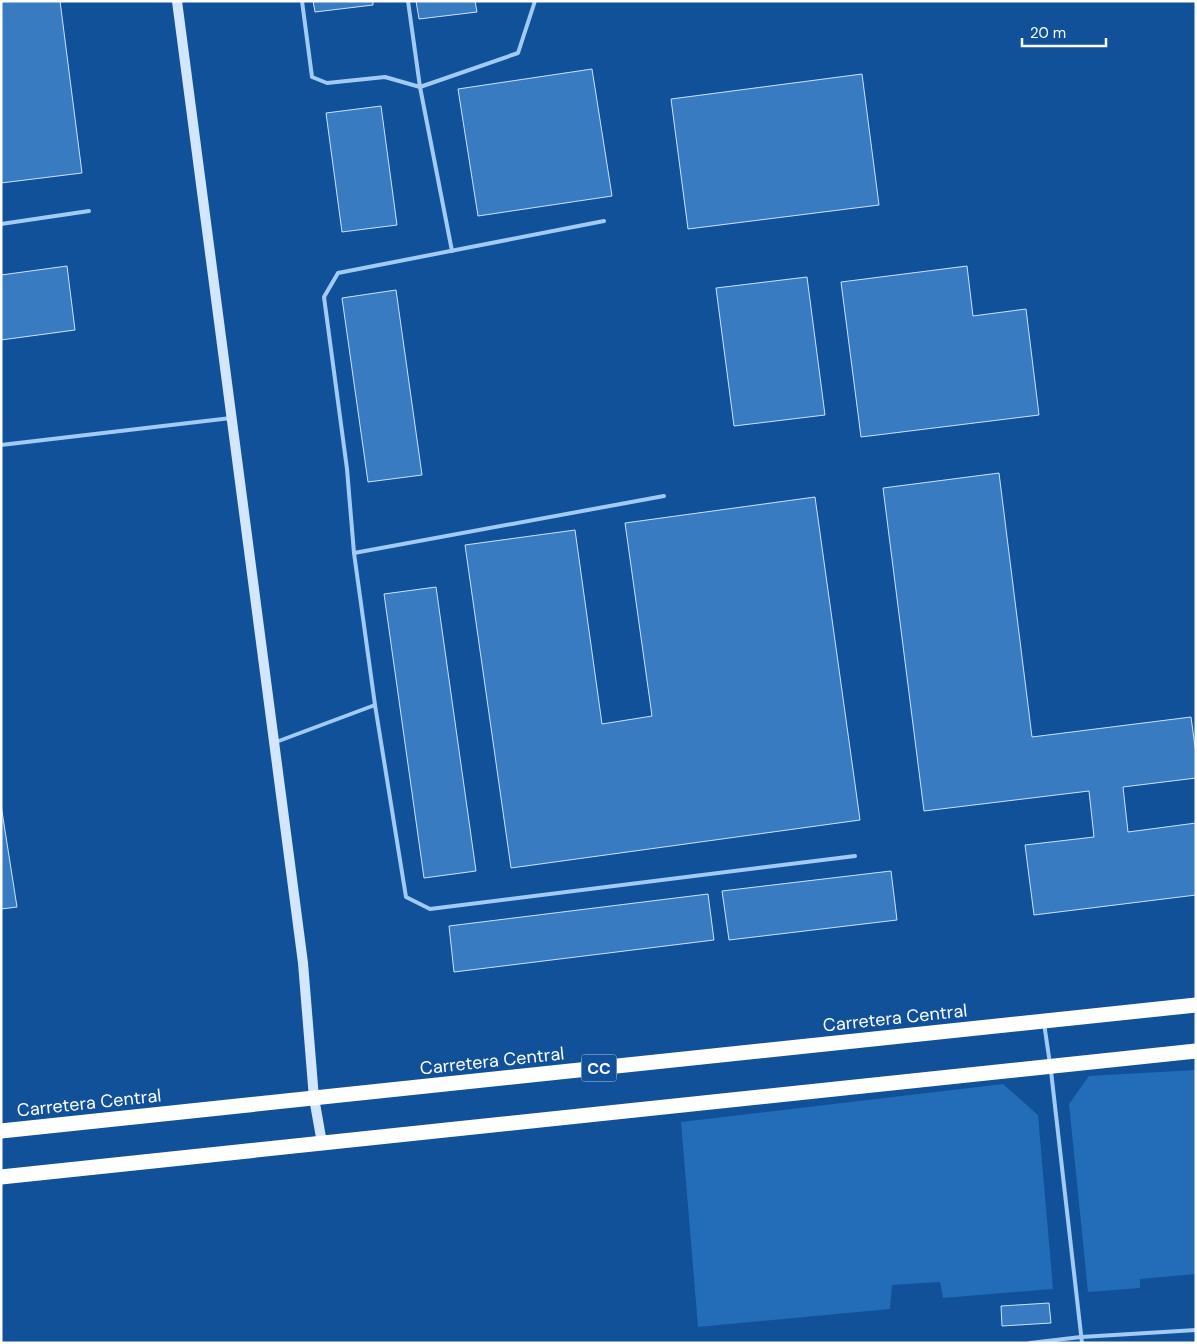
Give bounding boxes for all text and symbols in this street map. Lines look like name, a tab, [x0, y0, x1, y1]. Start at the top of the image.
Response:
scale bar	[1022, 15, 1106, 47]
text: 20 m	[1030, 23, 1066, 43]
street label: Carretera Central	[822, 998, 968, 1038]
street label: Carretera Central	[419, 1041, 565, 1081]
road number: CC	[582, 1054, 616, 1082]
street label: Carretera Central	[16, 1083, 162, 1123]

